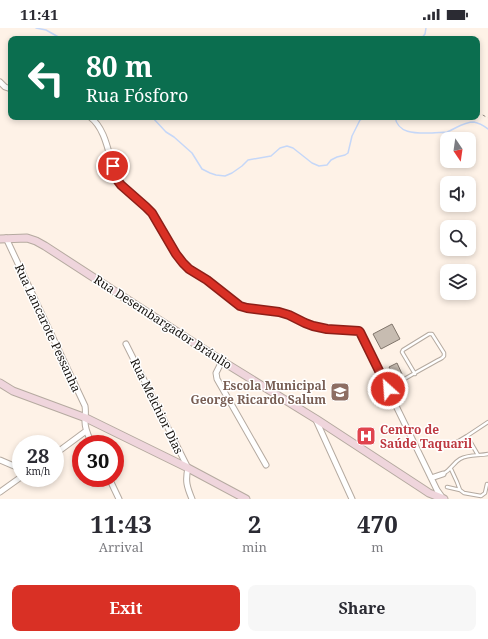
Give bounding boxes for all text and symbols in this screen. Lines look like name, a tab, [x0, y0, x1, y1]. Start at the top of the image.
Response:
text: 11:41	[20, 4, 58, 24]
text: 80 m	[86, 47, 153, 85]
icon: left	[20, 52, 72, 104]
text: Rua Fósforo	[86, 83, 188, 107]
north arrow	[440, 132, 476, 168]
map controls	[440, 132, 476, 300]
pin	[96, 149, 130, 183]
icon: arrive	[102, 155, 124, 177]
button: sound	[440, 176, 476, 212]
button: search	[440, 220, 476, 256]
street label: Rua Lancarote Pessanha	[11, 261, 85, 395]
button: layers	[440, 264, 476, 300]
street label: Rua Desembargador Bráulio	[90, 271, 236, 373]
street label: Rua Melchior Dias	[126, 355, 188, 457]
position arrow	[367, 368, 409, 410]
place label: Escola Municipal George Ricardo Salum	[190, 377, 327, 408]
school or university icon: Escola Municipal George Ricardo Salum	[329, 381, 351, 403]
place label: Centro de Saúde Taquaril	[380, 421, 473, 452]
hospital icon: Centro de Saúde Taquaril	[355, 425, 377, 447]
speed limit sign: 30	[72, 435, 124, 487]
text: 28	[27, 442, 49, 469]
text: km/h	[26, 464, 50, 478]
text: 11:43	[90, 507, 152, 540]
text: 2	[248, 507, 261, 540]
text: 470	[357, 507, 398, 540]
text: Arrival	[99, 538, 143, 556]
text: min	[242, 538, 267, 556]
text: m	[371, 538, 384, 556]
button: Exit	[12, 585, 240, 631]
button: Share	[248, 585, 476, 631]

